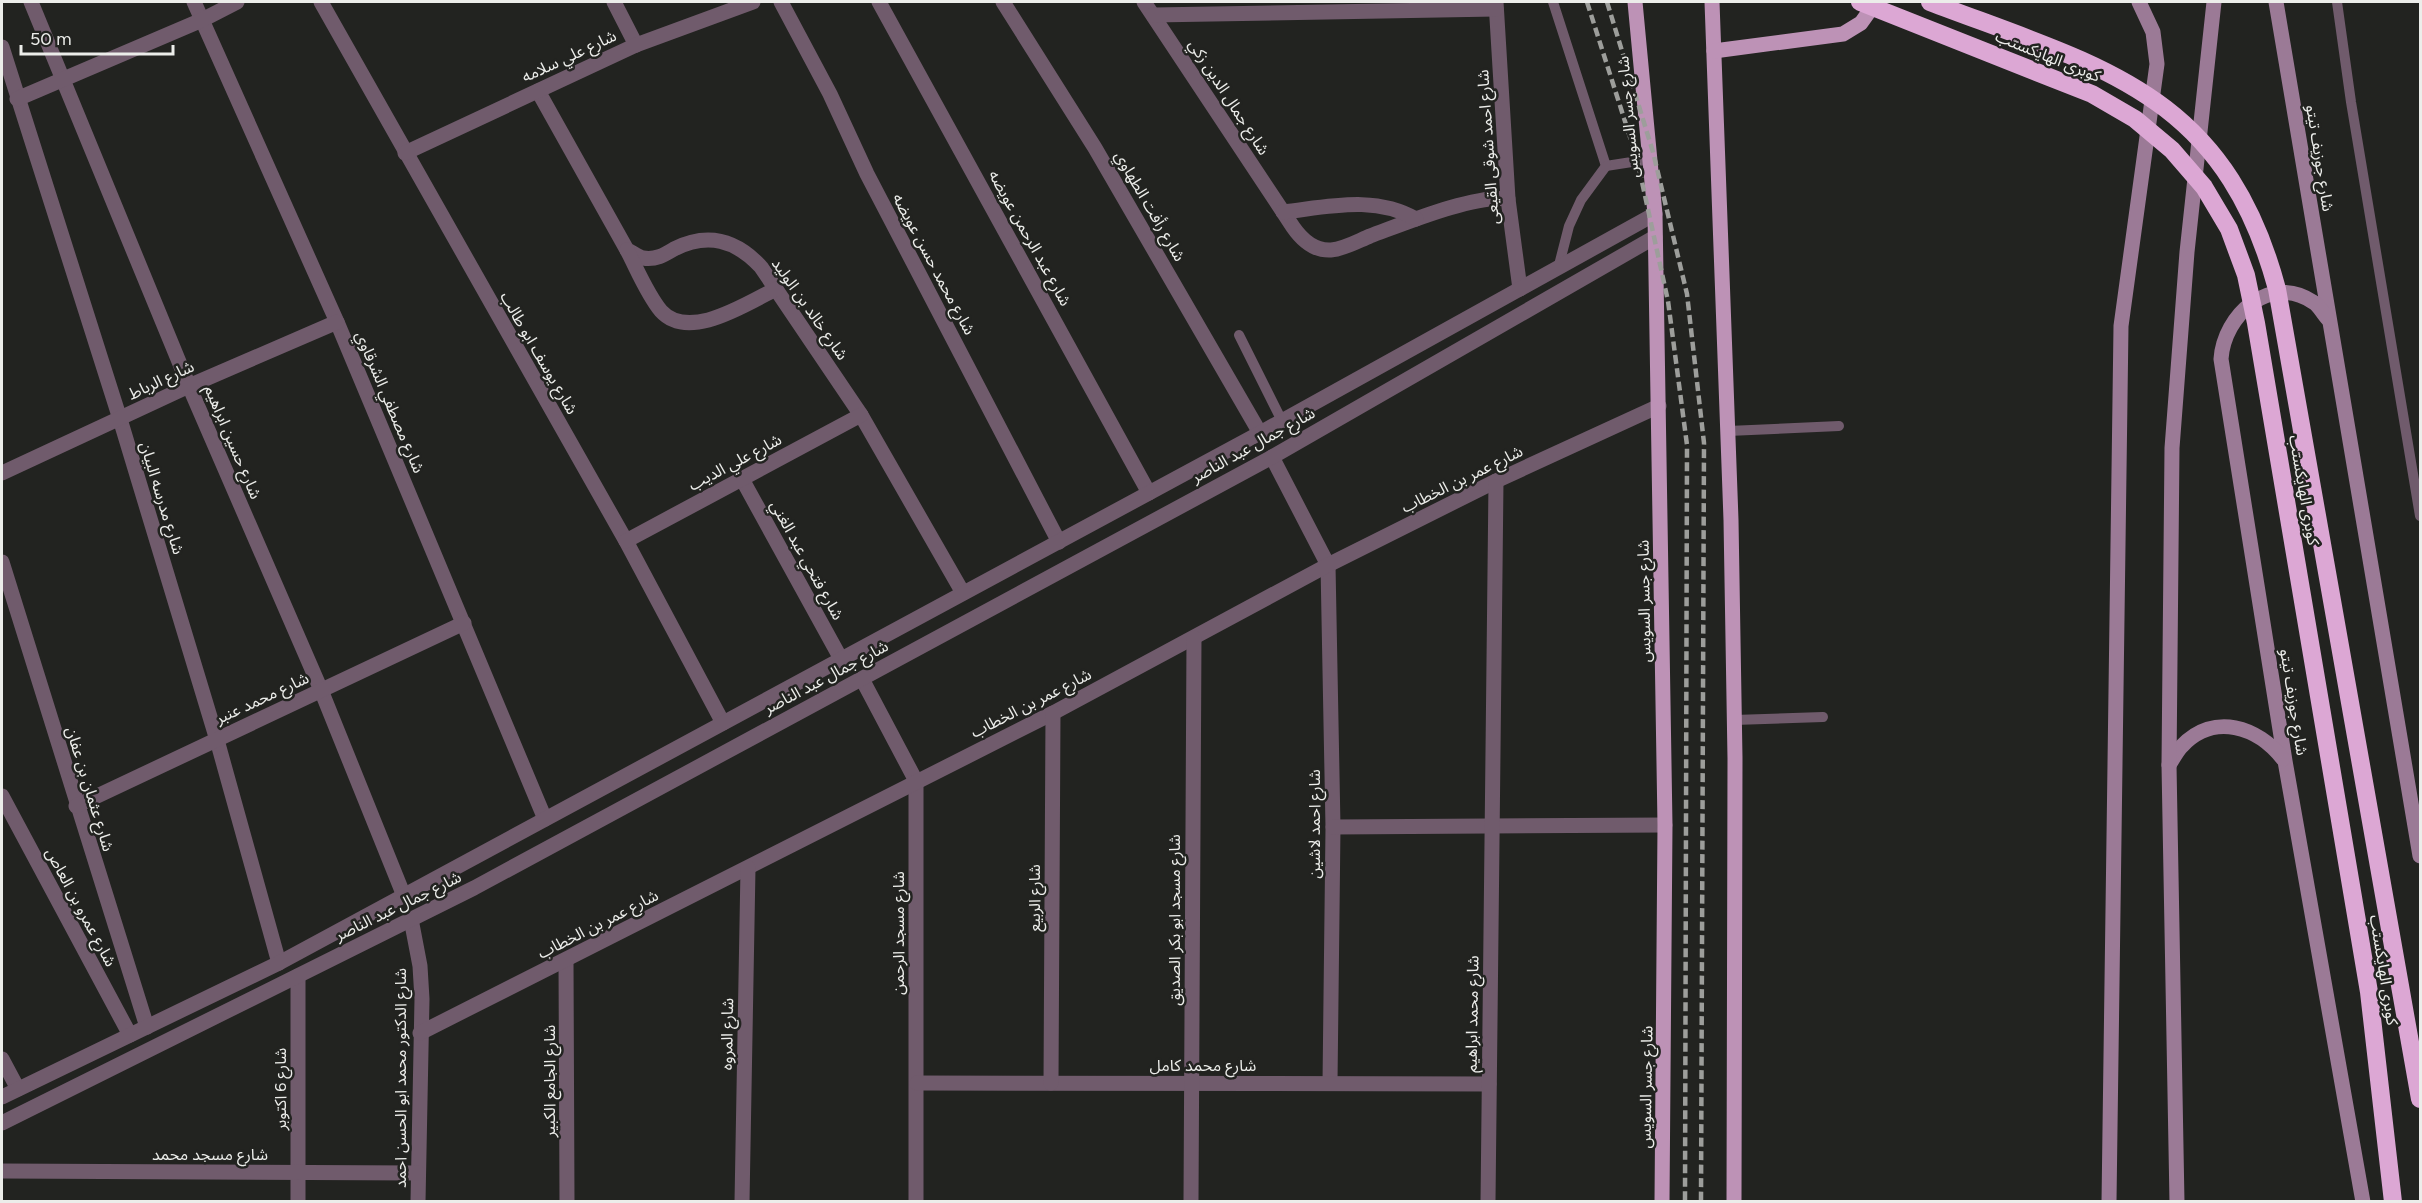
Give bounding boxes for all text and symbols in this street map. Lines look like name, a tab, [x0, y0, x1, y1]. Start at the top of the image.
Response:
scale bar	[21, 18, 172, 56]
street label: شارع علي سلامه	[519, 26, 621, 89]
street label: كوبرى الهايكستب	[1993, 26, 2104, 86]
text: 50 m	[30, 28, 72, 50]
street label: شارع جمال الدين زكي	[1182, 36, 1273, 160]
street label: شارع جسر السويس	[1613, 55, 1646, 179]
street label: شارع احمد شوقى القيعى	[1473, 69, 1506, 225]
street label: شارع جوزيف تيتو	[2299, 103, 2338, 213]
street label: شارع رأفت الطهاوي	[1108, 147, 1189, 266]
street label: شارع عبد الرحمن عويضه	[982, 167, 1075, 311]
street label: شارع محمد حسن عويضه	[886, 190, 979, 339]
street label: شارع خالد بن الوليد	[765, 254, 852, 365]
street label: شارع يوسف ابو طالب	[494, 288, 582, 419]
street label: شارع مصطفي الشرقاوي	[349, 328, 428, 477]
street label: شارع الرباط	[125, 356, 198, 406]
street label: شارع حسين ابراهيم	[198, 382, 266, 503]
street label: شارع جمال عبد الناصر	[1187, 403, 1320, 490]
street label: شارع علي الديب	[685, 430, 786, 497]
street label: كوبرى الهايكستب	[2285, 433, 2323, 547]
street label: شارع مدرسه البيان	[133, 439, 188, 557]
street label: شارع عمر بن الخطاب	[1398, 441, 1527, 519]
street label: شارع فتحي عبد الغني	[764, 497, 848, 625]
street label: شارع جسر السويس	[1633, 539, 1658, 662]
street label: شارع جمال عبد الناصر	[760, 636, 893, 721]
street label: شارع جوزيف تيتو	[2273, 647, 2312, 757]
street label: شارع عمر بن الخطاب	[968, 664, 1096, 744]
street label: شارع محمد عنبر	[211, 668, 313, 731]
street label: شارع عثمان بن عفان	[59, 724, 118, 855]
street label: شارع احمد لاشين	[1305, 769, 1327, 879]
street label: شارع مسجد ابو بكر الصديق	[1165, 834, 1187, 1006]
street label: شارع عمرو بن العاص	[39, 844, 120, 971]
street label: شارع الربيع	[1025, 864, 1047, 932]
street label: شارع جمال عبد الناصر	[331, 867, 466, 948]
street label: شارع مسجد الرحمن	[889, 871, 911, 995]
street label: شارع عمر بن الخطاب	[535, 885, 663, 965]
street label: كوبرى الهايكستب	[2366, 913, 2402, 1027]
street label: شارع محمد ابراهيم	[1461, 955, 1486, 1073]
street label: شارع الدكتور محمد ابو الحسن احمد	[391, 968, 413, 1188]
street label: شارع المروه	[717, 998, 740, 1070]
street label: شارع الجامع الكبير	[540, 1025, 562, 1138]
street label: شارع جسر السويس	[1635, 1026, 1660, 1149]
street label: شارع 6 اكتوبر	[271, 1048, 293, 1131]
street label: شارع محمد كامل	[1150, 1056, 1256, 1078]
street label: شارع مسجد محمد	[152, 1145, 268, 1167]

